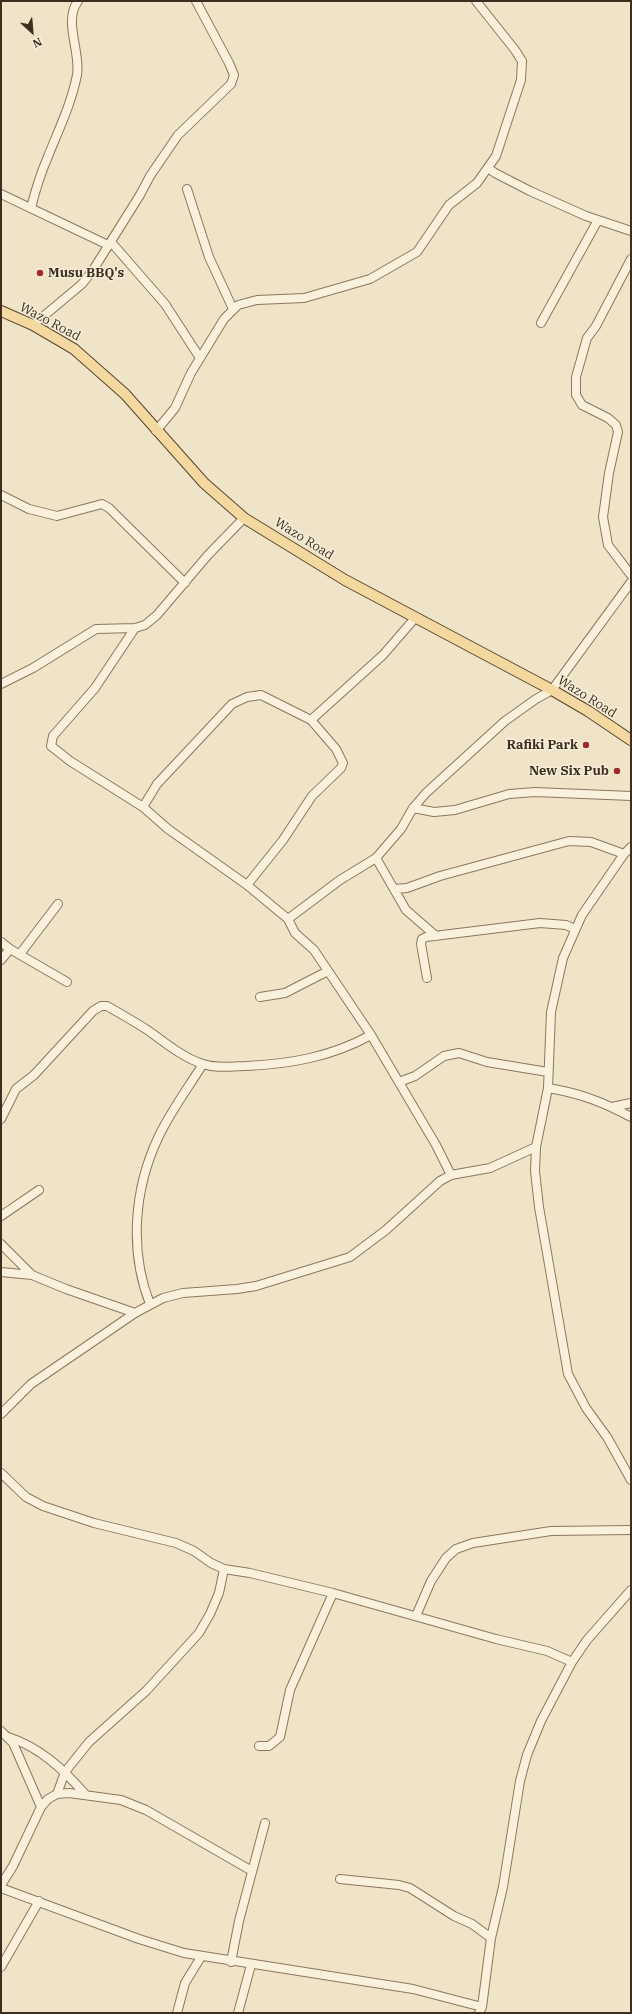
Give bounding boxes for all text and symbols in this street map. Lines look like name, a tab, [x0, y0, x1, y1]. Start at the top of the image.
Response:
north arrow	[12, 12, 52, 52]
text: N	[30, 35, 44, 51]
place label: Musu BBQ's	[48, 265, 124, 281]
marker: Musu BBQ's	[35, 268, 45, 278]
street label: Wazo Road	[17, 299, 83, 345]
street label: Wazo Road	[272, 515, 336, 563]
street label: Wazo Road	[555, 673, 619, 721]
place label: Rafiki Park	[506, 737, 578, 753]
marker: Rafiki Park	[581, 740, 591, 750]
place label: New Six Pub	[529, 763, 609, 779]
marker: New Six Pub	[612, 766, 622, 776]

